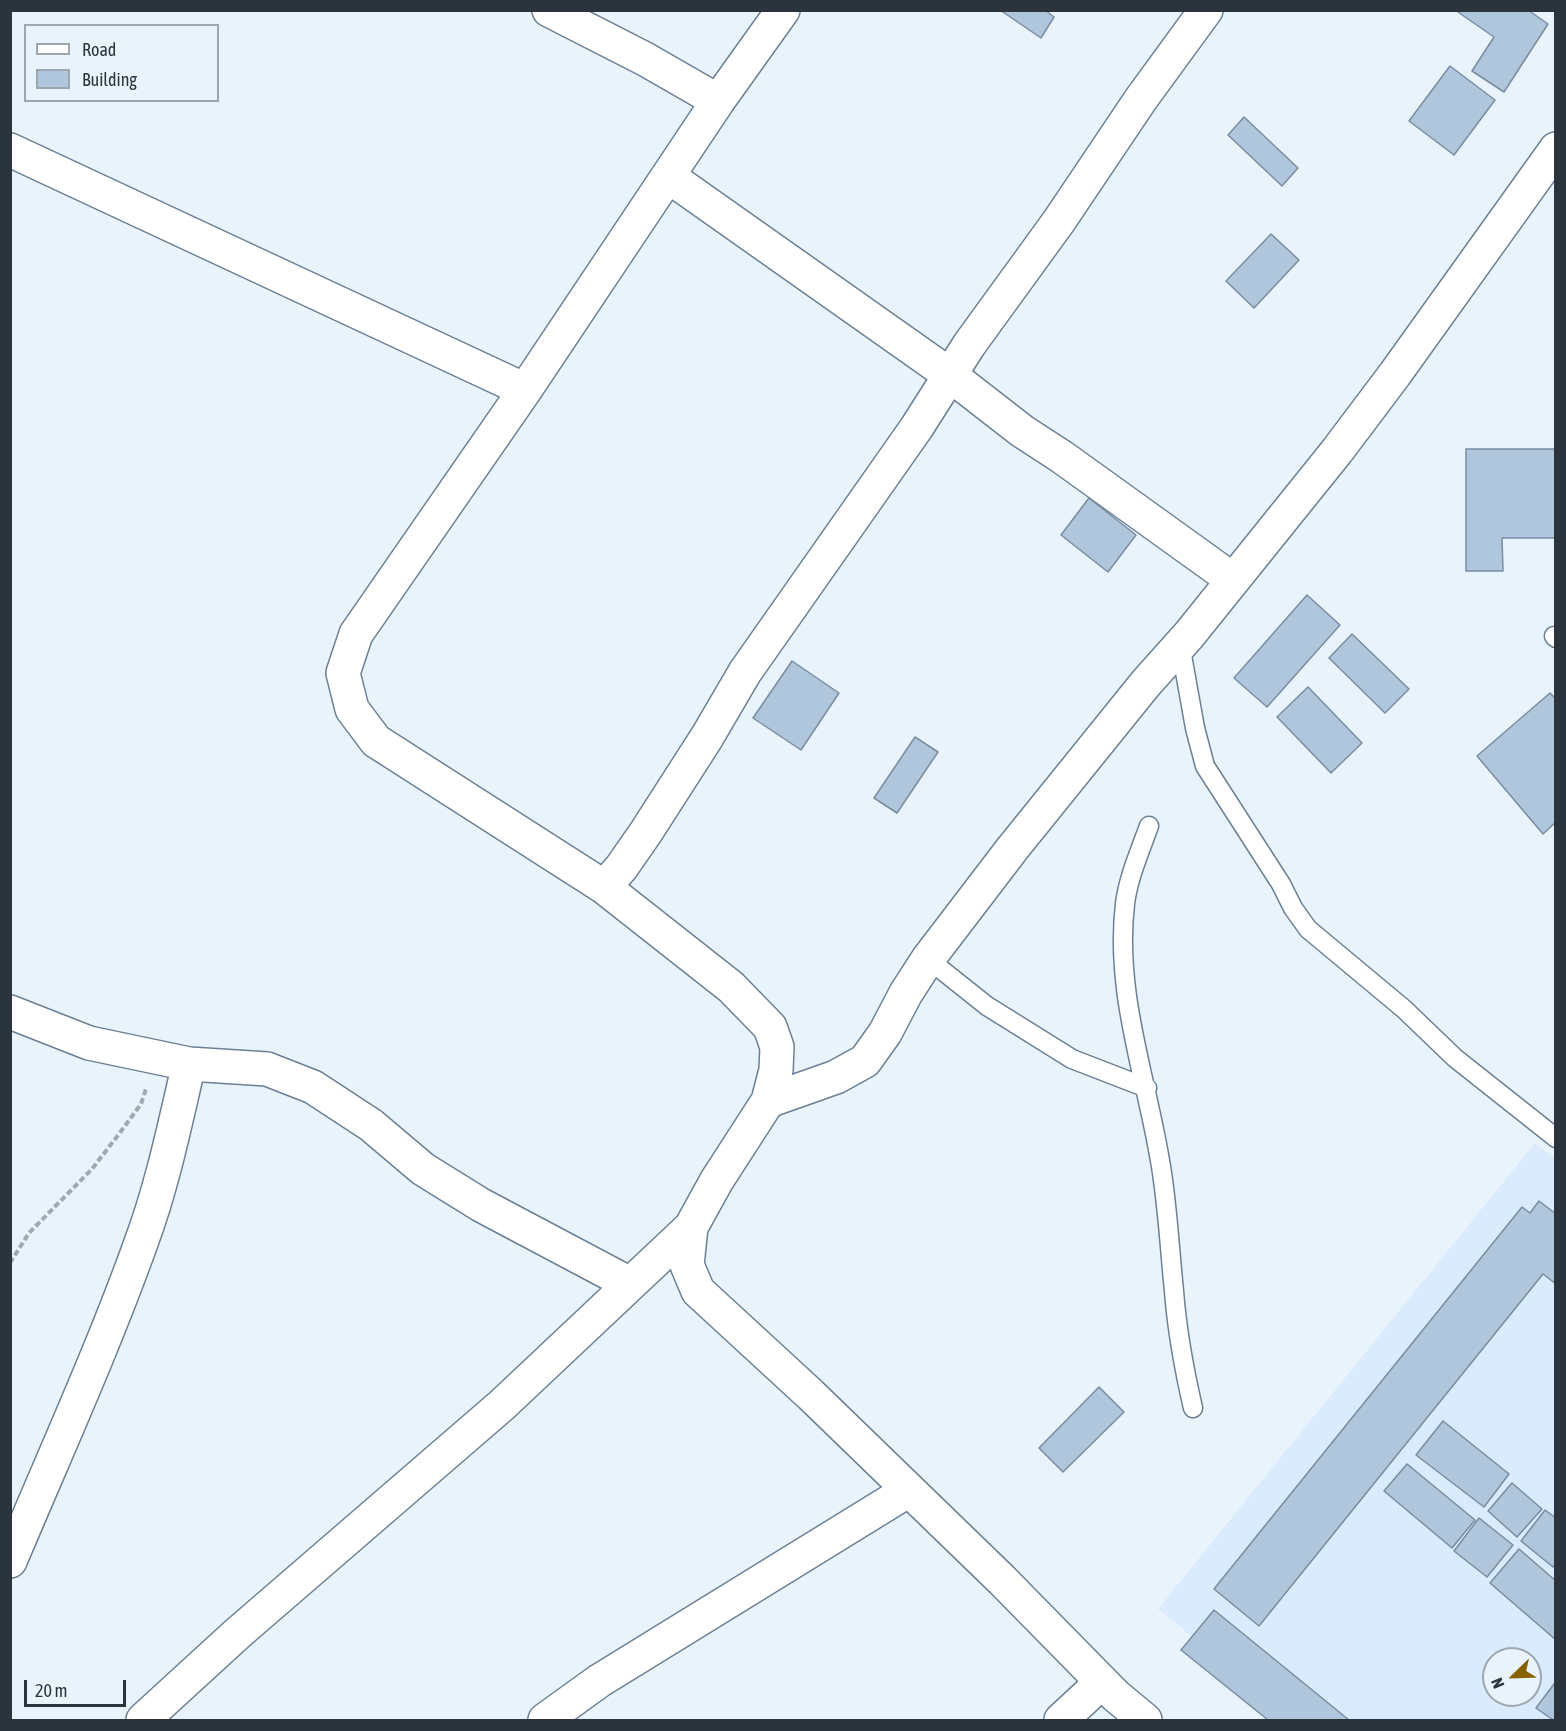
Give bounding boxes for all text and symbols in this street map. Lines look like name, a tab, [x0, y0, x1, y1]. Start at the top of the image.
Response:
legend	[24, 24, 219, 102]
text: Road	[82, 39, 116, 60]
text: Building	[82, 69, 137, 90]
north arrow	[1482, 1647, 1542, 1707]
scale bar	[27, 1668, 129, 1706]
text: N	[1487, 1675, 1507, 1691]
text: 20 m	[35, 1680, 67, 1701]

